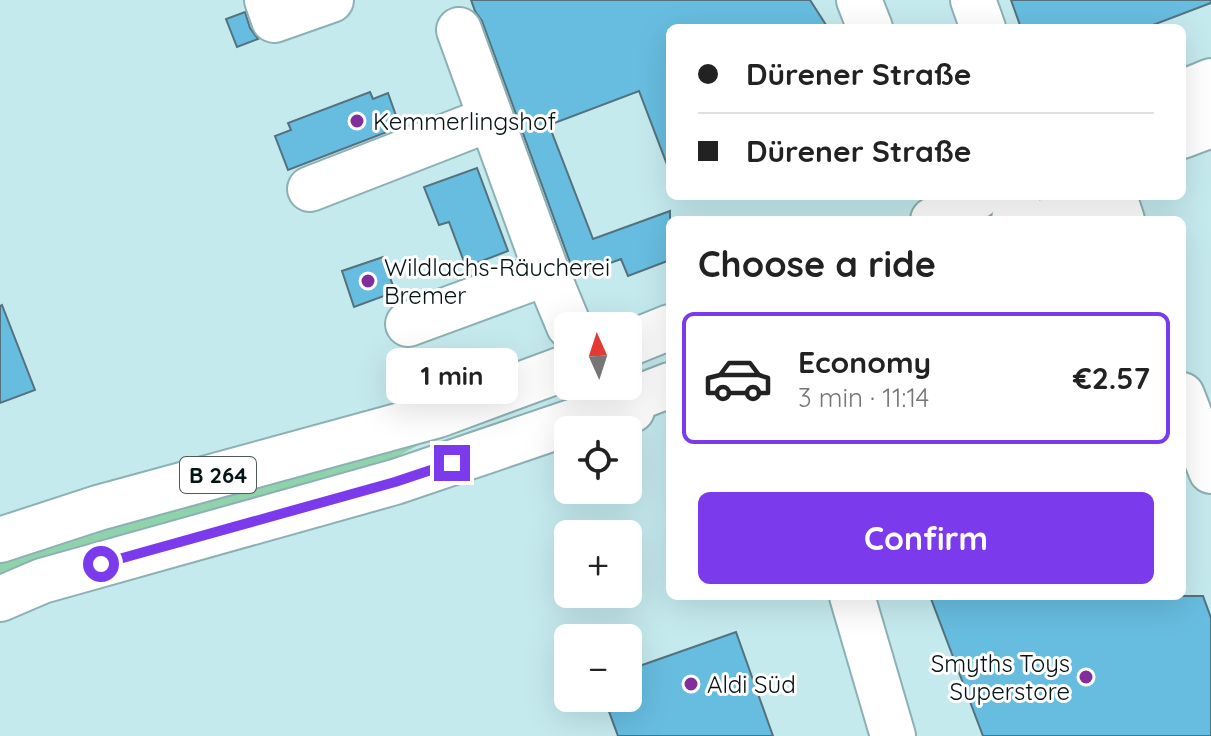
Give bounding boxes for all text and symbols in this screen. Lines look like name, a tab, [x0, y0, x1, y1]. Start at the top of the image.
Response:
text: Dürener Straße	[746, 55, 972, 93]
place label: Kemmerlingshof	[373, 106, 556, 136]
marker: Kemmerlingshof	[348, 112, 366, 130]
text: Dürener Straße	[746, 132, 972, 170]
text: Choose a ride	[698, 241, 936, 286]
place label: Wildlachs-Räucherei Bremer	[384, 252, 610, 310]
marker: Wildlachs-Räucherei Bremer	[359, 272, 377, 290]
north arrow	[554, 312, 642, 400]
map controls	[554, 312, 642, 712]
icon: car	[702, 342, 774, 414]
text: Economy	[798, 343, 931, 381]
callout: 1 min	[386, 347, 518, 403]
text: 1 min	[421, 359, 484, 392]
text: €2.57	[1073, 359, 1150, 397]
text: 3 min · 11:14	[798, 381, 929, 414]
button: locate	[554, 416, 642, 504]
route end	[434, 445, 470, 481]
road number: B 264	[180, 457, 256, 493]
button: Confirm	[698, 492, 1154, 584]
button: +	[554, 520, 642, 608]
route start	[83, 546, 119, 582]
button: −	[554, 624, 642, 712]
place label: Smyths Toys Superstore	[931, 648, 1070, 706]
marker: Smyths Toys Superstore	[1077, 668, 1095, 686]
place label: Aldi Süd	[707, 669, 796, 699]
marker: Aldi Süd	[682, 675, 700, 693]

